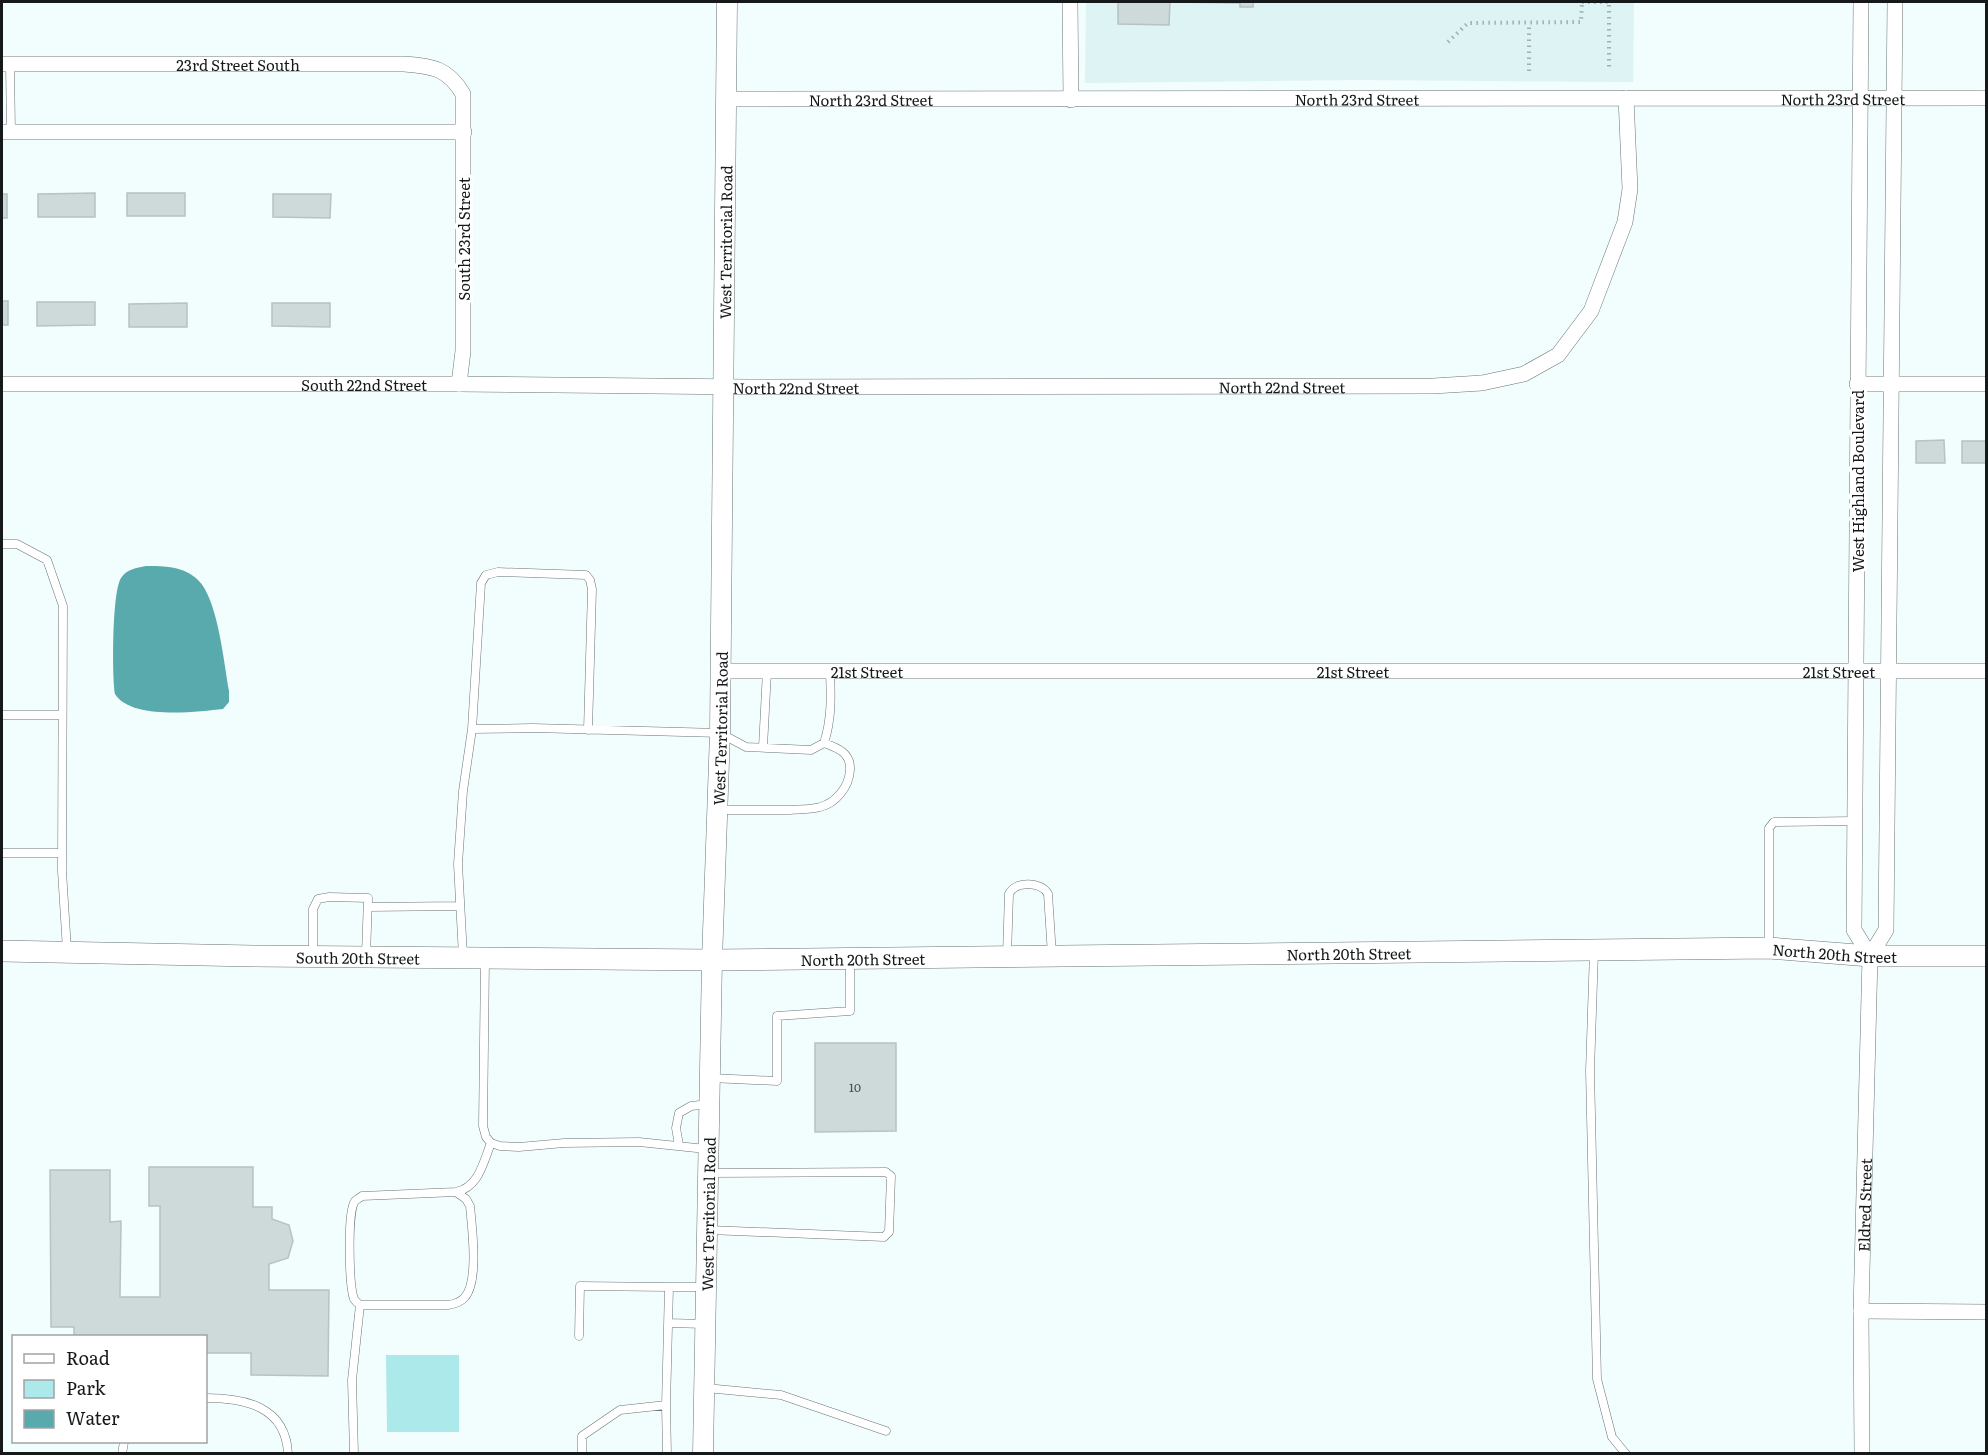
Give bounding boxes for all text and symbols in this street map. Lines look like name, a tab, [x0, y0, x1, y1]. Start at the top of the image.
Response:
street label: 23rd Street South	[176, 53, 300, 76]
street label: North 23rd Street	[809, 87, 933, 110]
street label: North 23rd Street	[1295, 87, 1419, 110]
street label: North 23rd Street	[1781, 87, 1905, 110]
street label: West Territorial Road	[712, 165, 737, 319]
street label: South 23rd Street	[452, 177, 475, 301]
street label: South 22nd Street	[301, 373, 427, 396]
street label: North 22nd Street	[732, 375, 859, 399]
street label: North 22nd Street	[1219, 375, 1345, 398]
street label: West Highland Boulevard	[1846, 390, 1869, 572]
street label: West Territorial Road	[706, 651, 732, 806]
street label: 21st Street	[831, 660, 903, 683]
street label: 21st Street	[1317, 660, 1389, 683]
street label: 21st Street	[1803, 660, 1875, 683]
street label: North 20th Street	[1772, 937, 1897, 968]
street label: North 20th Street	[1286, 941, 1411, 965]
street label: South 20th Street	[296, 945, 420, 969]
street label: North 20th Street	[800, 946, 925, 970]
house number: 10	[849, 1078, 861, 1096]
street label: West Territorial Road	[694, 1137, 720, 1291]
street label: Eldred Street	[1851, 1158, 1876, 1252]
legend	[12, 1335, 207, 1443]
text: Road	[66, 1344, 110, 1371]
text: Park	[66, 1374, 107, 1401]
text: Water	[66, 1404, 120, 1431]

